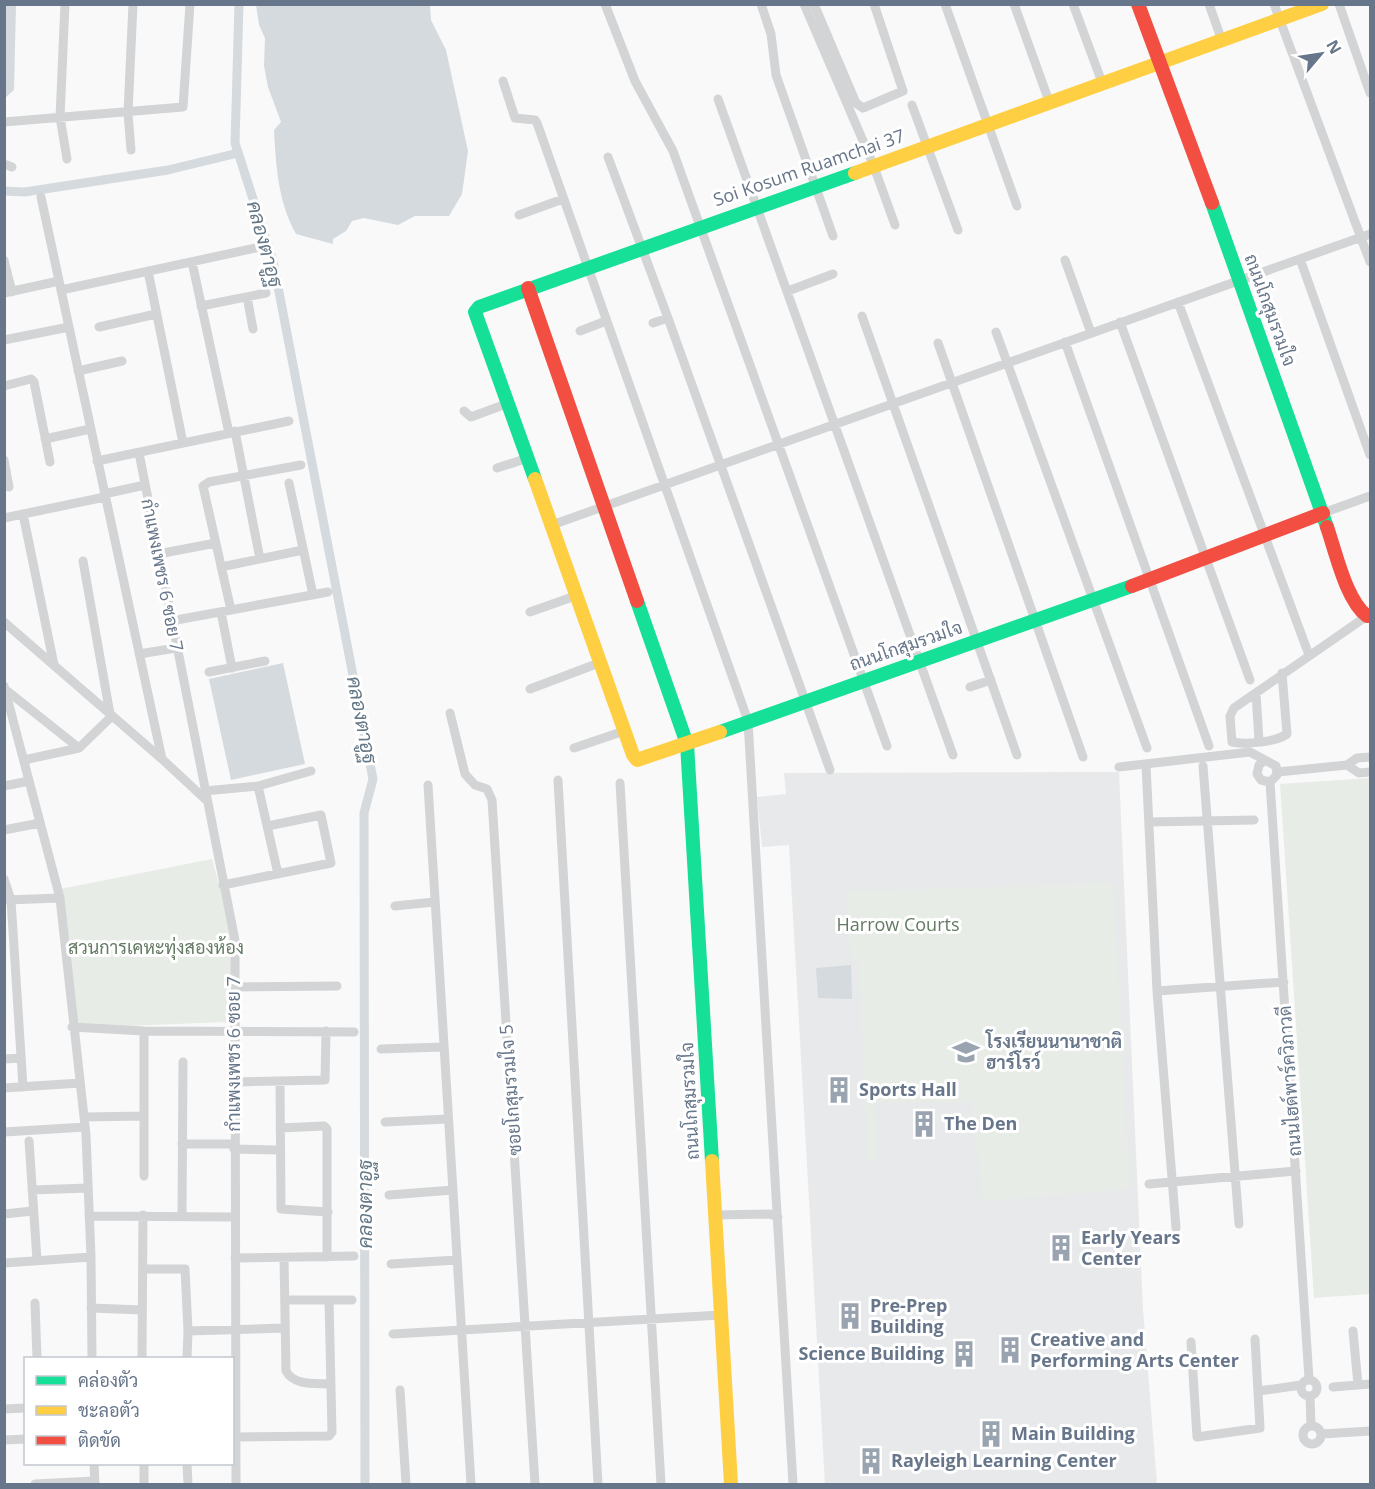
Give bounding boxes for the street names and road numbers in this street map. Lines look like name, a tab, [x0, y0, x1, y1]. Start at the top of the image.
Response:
street label: Soi Kosum Ruamchai 37	[710, 123, 908, 211]
street label: ถนนโกสุมรวมใจ	[1239, 250, 1302, 369]
street label: กำแพงเพชร 6 ซอย 7	[136, 496, 190, 653]
street label: ถนนโกสุมรวมใจ	[846, 615, 966, 677]
street label: กำแพงเพชร 6 ซอย 7	[221, 976, 245, 1132]
street label: ถนนไฮด์พาร์ควิภาวดี	[1272, 1005, 1306, 1157]
street label: ซอยโกสุมรวมใจ 5	[493, 1024, 528, 1156]
street label: ถนนโกสุมรวมใจ	[674, 1042, 705, 1161]

